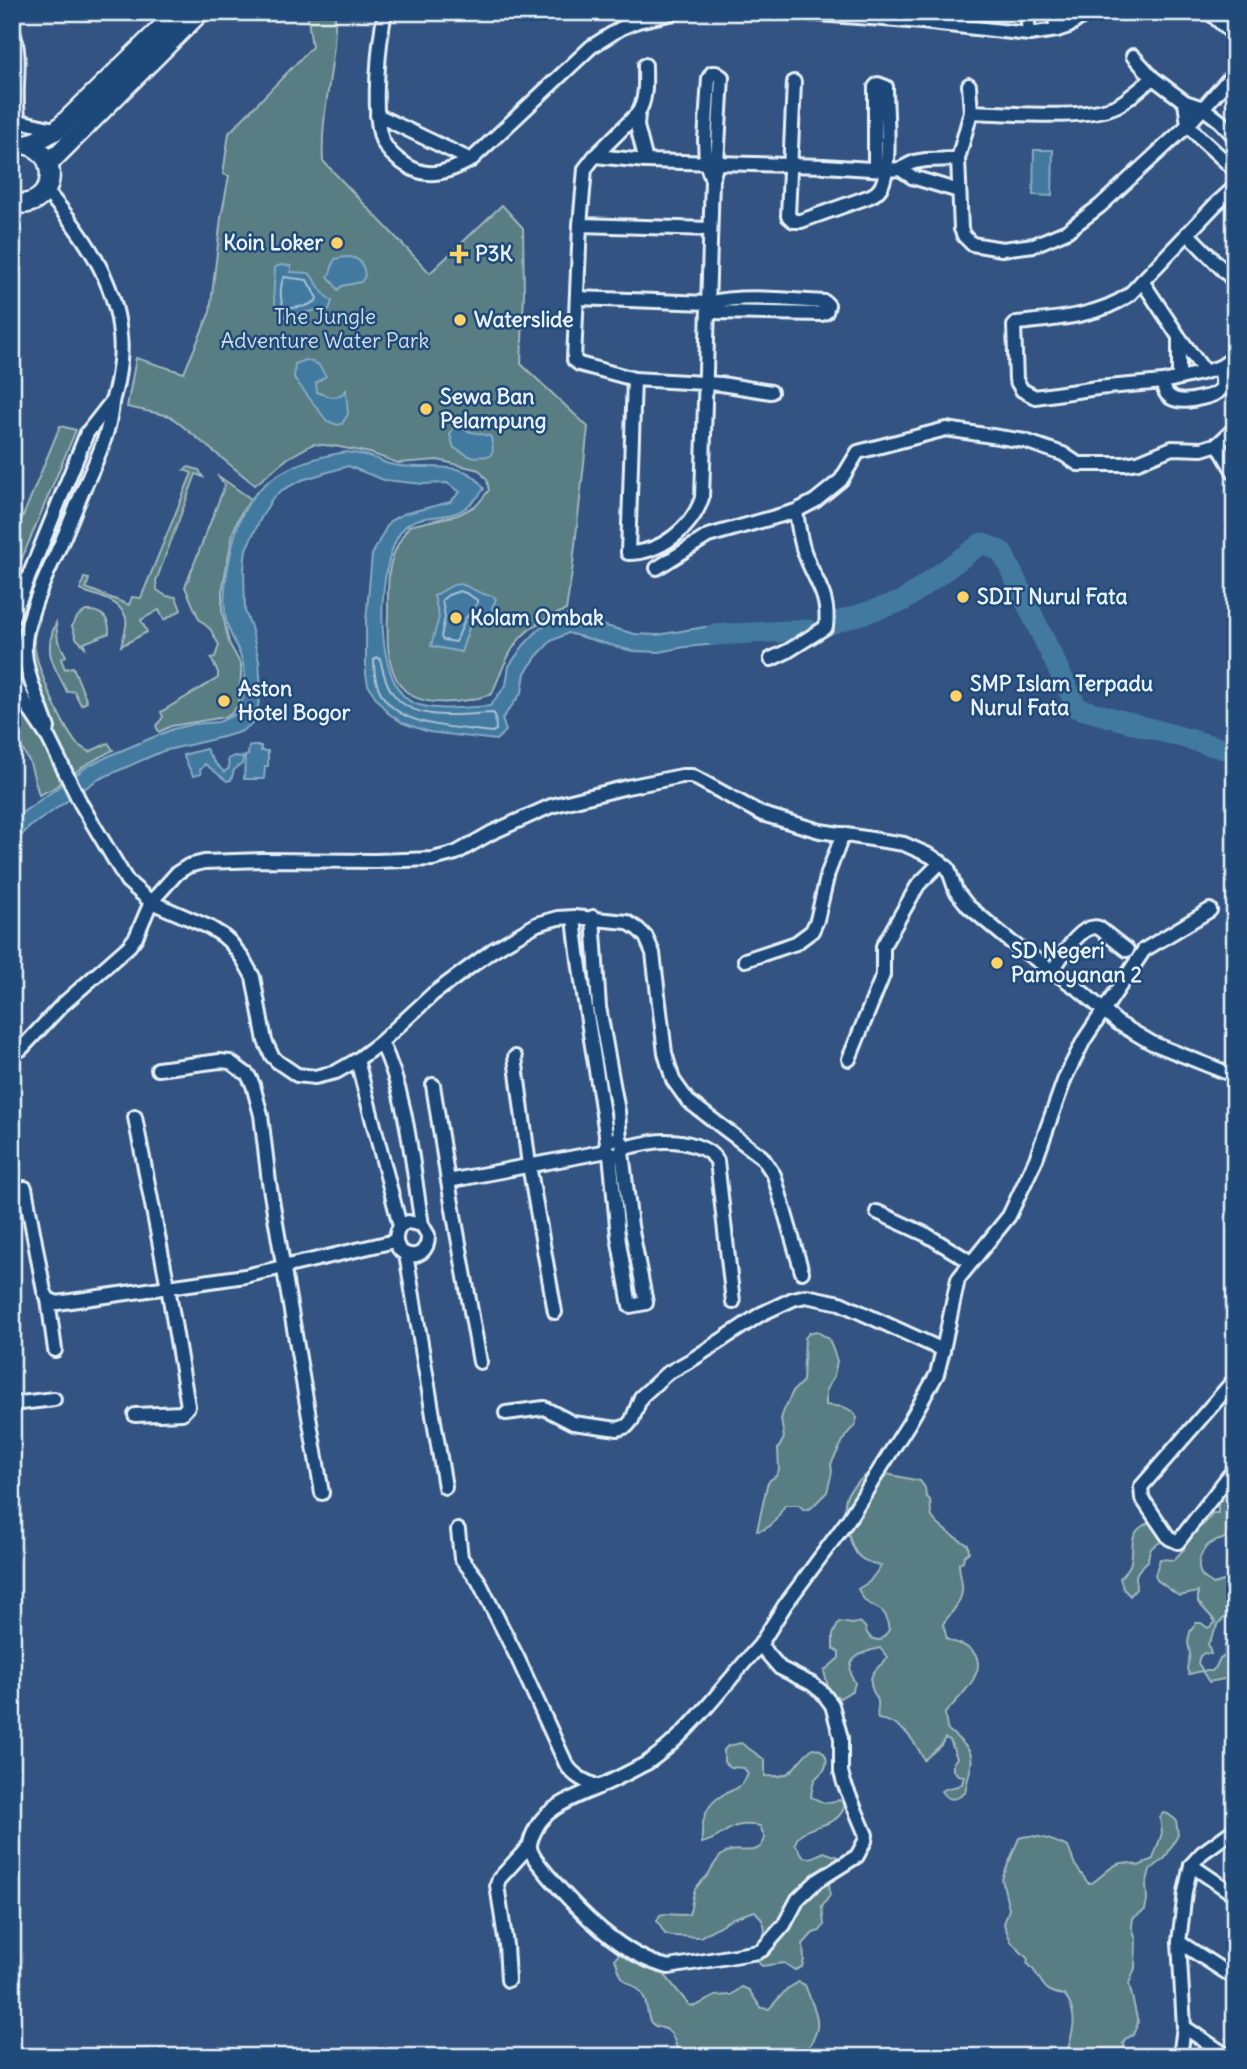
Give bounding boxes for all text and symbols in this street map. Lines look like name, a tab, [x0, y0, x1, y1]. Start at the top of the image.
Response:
place label: Koin Loker	[223, 229, 323, 256]
marker: Koin Loker	[329, 235, 345, 251]
place label: P3K	[475, 240, 514, 267]
marker: P3K	[449, 244, 469, 264]
park label: The Jungle Adventure Water Park	[221, 303, 429, 354]
place label: Waterslide	[474, 306, 574, 333]
marker: Waterslide	[452, 312, 468, 328]
place label: Sewa Ban Pelampung	[440, 383, 546, 434]
marker: Sewa Ban Pelampung	[418, 401, 434, 417]
place label: SDIT Nurul Fata	[977, 583, 1127, 610]
marker: SDIT Nurul Fata	[955, 589, 971, 605]
place label: Kolam Ombak	[470, 604, 604, 631]
marker: Kolam Ombak	[448, 610, 464, 626]
place label: SMP Islam Terpadu Nurul Fata	[970, 670, 1153, 721]
place label: Aston Hotel Bogor	[238, 675, 351, 726]
marker: SMP Islam Terpadu Nurul Fata	[948, 688, 964, 704]
marker: Aston Hotel Bogor	[216, 693, 232, 709]
place label: SD Negeri Pamoyanan 2	[1011, 937, 1143, 988]
marker: SD Negeri Pamoyanan 2	[989, 955, 1005, 971]

